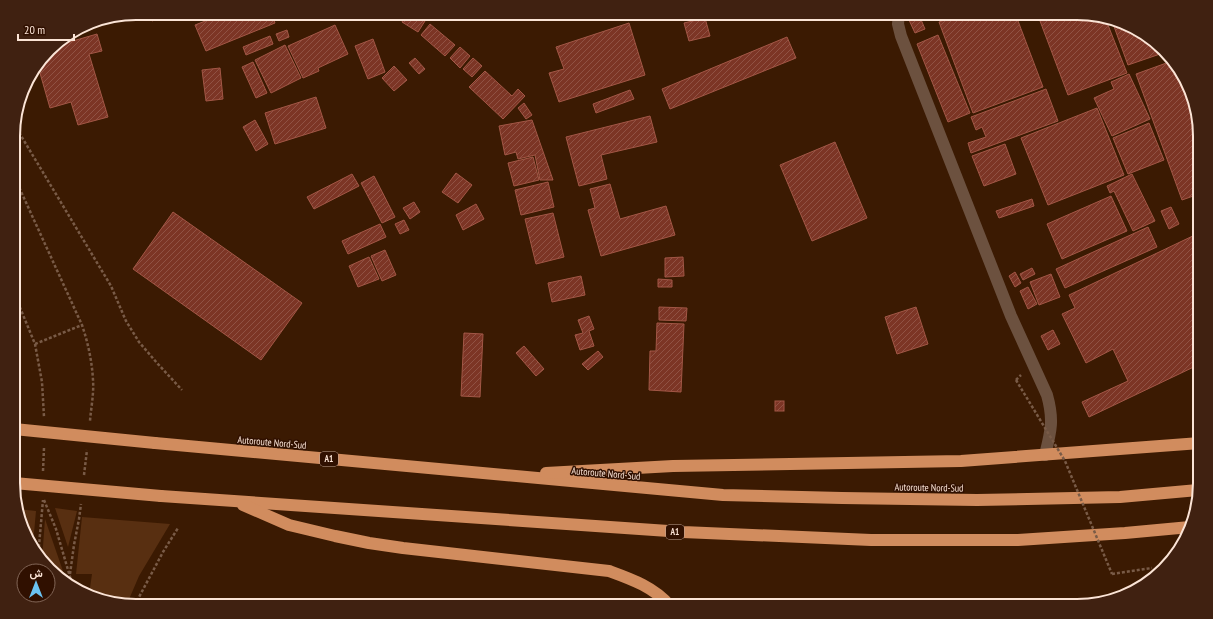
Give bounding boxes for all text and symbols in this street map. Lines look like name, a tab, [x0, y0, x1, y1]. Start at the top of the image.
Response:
scale bar	[18, 16, 74, 42]
text: 20 m	[24, 22, 45, 37]
street label: Autoroute Nord-Sud	[237, 433, 307, 452]
road number: A1	[320, 452, 338, 466]
street label: Autoroute Nord-Sud	[571, 464, 641, 483]
street label: Autoroute Nord-Sud	[894, 480, 964, 495]
road number: A1	[666, 525, 684, 539]
north arrow	[16, 563, 56, 603]
text: ش	[29, 566, 43, 580]

